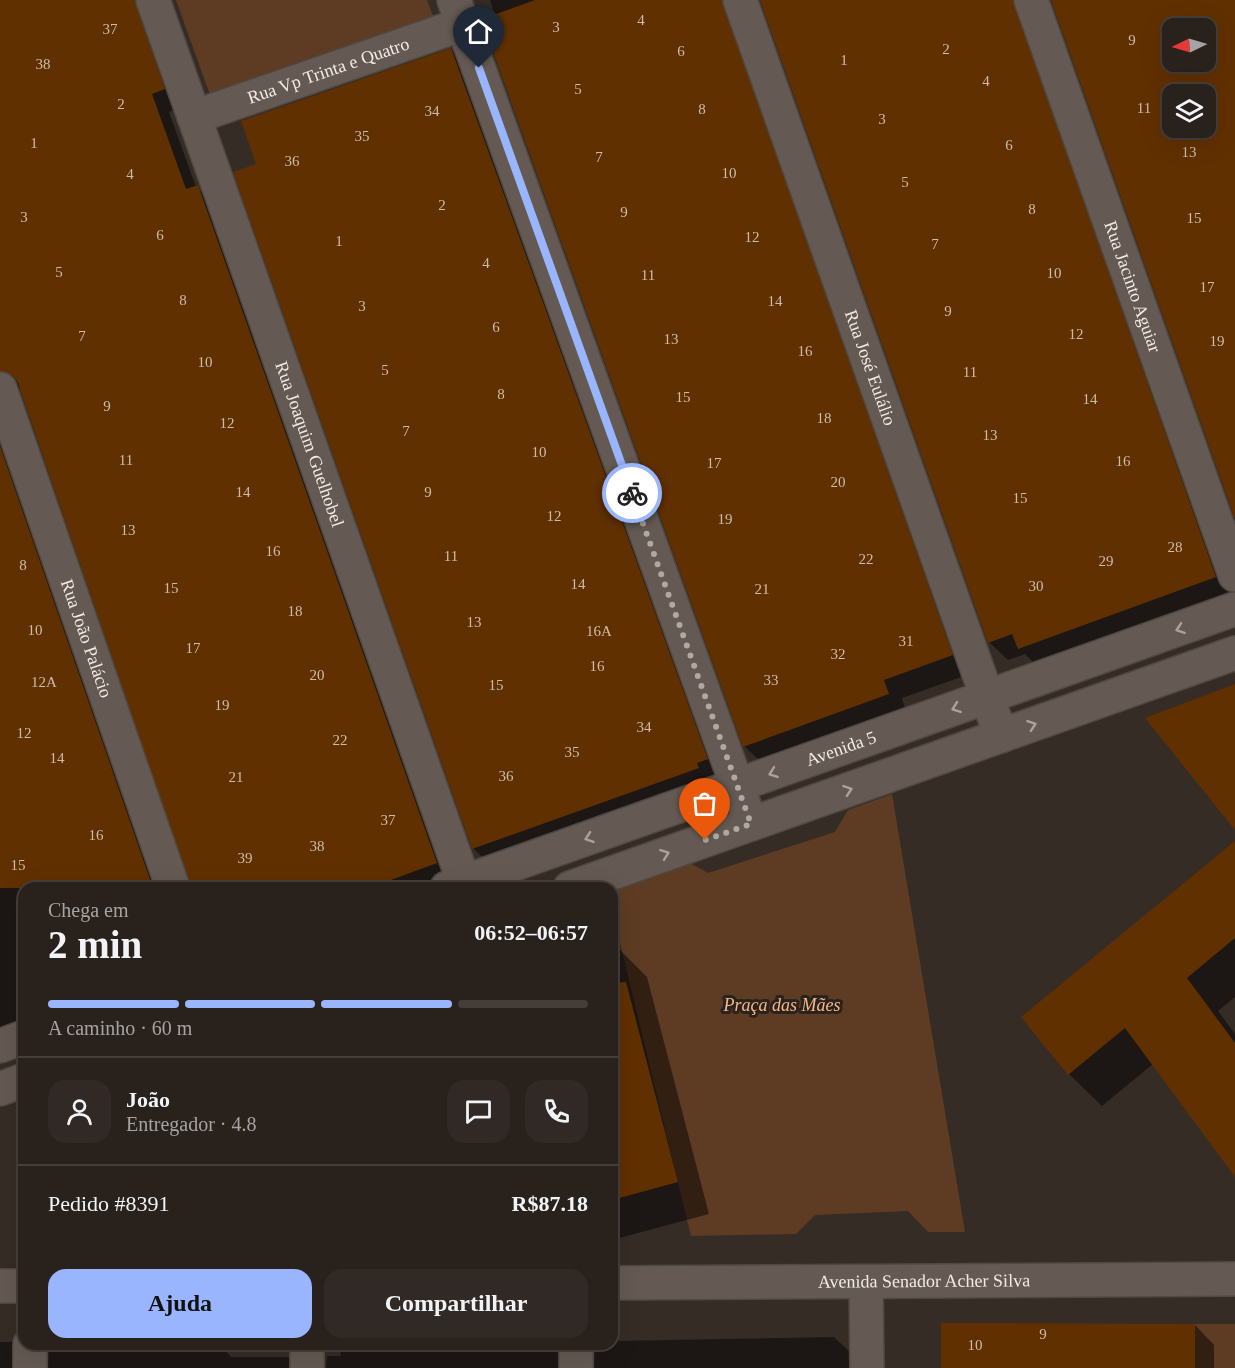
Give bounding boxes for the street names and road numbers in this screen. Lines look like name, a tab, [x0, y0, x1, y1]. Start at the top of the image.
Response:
street label: Rua Vp Trinta e Quatro	[245, 33, 412, 108]
street label: Rua Jacinto Aguiar	[1100, 218, 1165, 355]
street label: Rua José Eulálio	[841, 307, 900, 428]
street label: Rua Joaquim Guelhobel	[271, 359, 348, 530]
street label: Rua João Palácio	[57, 577, 116, 700]
street label: Avenida 5	[803, 727, 879, 770]
street label: Avenida Senador Acher Silva	[818, 1270, 1030, 1292]

